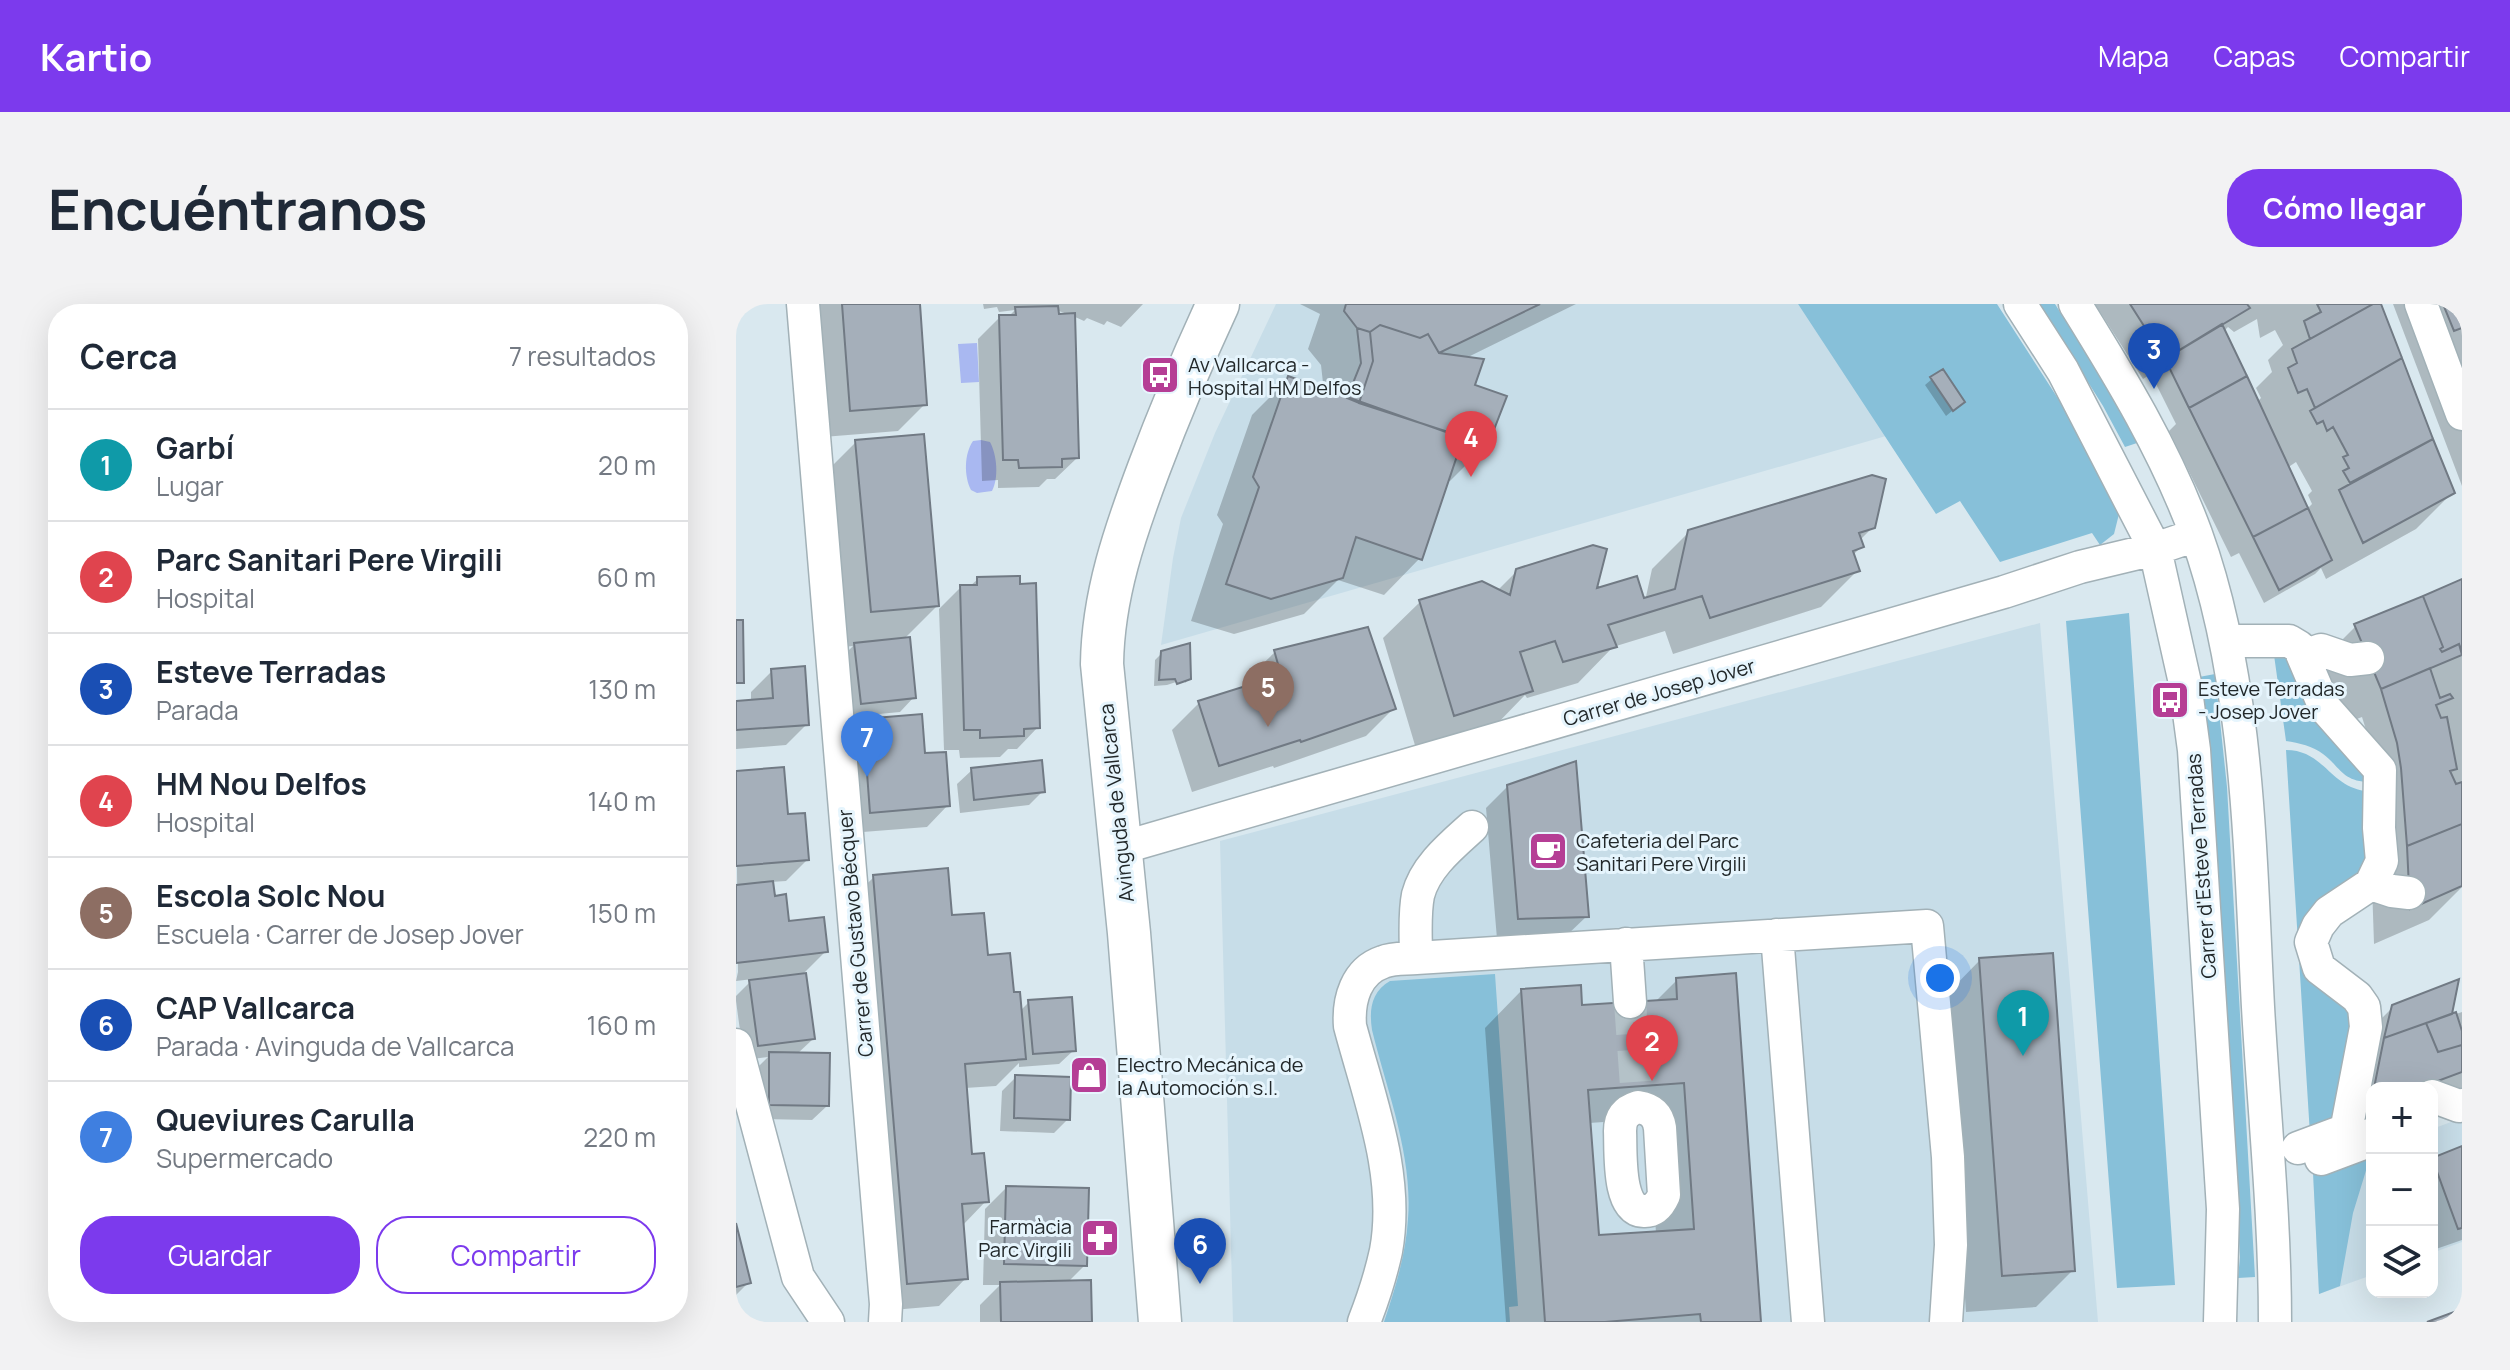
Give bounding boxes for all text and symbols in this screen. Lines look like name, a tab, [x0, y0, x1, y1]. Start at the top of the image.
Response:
text: Kartio	[40, 30, 152, 82]
text: Mapa	[2098, 37, 2169, 75]
text: Capas	[2213, 37, 2296, 75]
text: Compartir	[2340, 37, 2470, 75]
button: Cómo llegar	[2227, 169, 2462, 247]
text: Encuéntranos	[48, 170, 427, 247]
pin: 3	[2128, 323, 2180, 389]
text: Cerca	[80, 333, 178, 379]
text: 7 resultados	[509, 338, 656, 374]
place label: Av Vallcarca - Hospital HM Delfos	[1188, 351, 1361, 401]
bus stop icon: Av Vallcarca - Hospital HM Delfos	[1139, 354, 1181, 396]
pin: 4	[1445, 411, 1497, 477]
text: Garbí	[156, 427, 234, 468]
text: 1	[100, 447, 112, 483]
text: 20 m	[598, 447, 656, 483]
text: Lugar	[156, 468, 224, 504]
text: Parc Sanitari Pere Virgili	[156, 539, 503, 580]
text: 2	[98, 559, 114, 595]
text: 60 m	[597, 559, 656, 595]
text: Hospital	[156, 580, 255, 616]
text: Esteve Terradas	[156, 651, 386, 692]
street label: Carrer de Josep Jover	[1560, 652, 1758, 732]
pin: 5	[1242, 661, 1294, 727]
text: 3	[98, 671, 114, 707]
text: 130 m	[588, 671, 656, 707]
place label: Esteve Terradas - Josep Jover	[2198, 675, 2345, 725]
bus stop icon: Esteve Terradas - Josep Jover	[2149, 679, 2191, 721]
text: Parada	[156, 692, 239, 728]
street label: Avinguda de Vallcarca	[1092, 702, 1140, 904]
pin: 7	[841, 711, 893, 777]
street label: Carrer d'Esteve Terradas	[2180, 753, 2222, 979]
text: HM Nou Delfos	[156, 763, 367, 804]
text: 4	[98, 783, 114, 819]
text: 140 m	[587, 783, 656, 819]
text: Hospital	[156, 804, 255, 840]
street label: Carrer de Gustavo Bécquer	[831, 808, 879, 1058]
place label: Cafeteria del Parc Sanitari Pere Virgili	[1576, 827, 1746, 877]
cafe icon: Cafeteria del Parc Sanitari Pere Virgili	[1527, 830, 1569, 872]
text: Escola Solc Nou	[156, 875, 386, 916]
text: 5	[98, 895, 114, 931]
text: 150 m	[588, 895, 656, 931]
text: Escuela · Carrer de Josep Jover	[156, 916, 524, 952]
your location	[1920, 958, 1960, 998]
text: CAP Vallcarca	[156, 987, 355, 1028]
pin: 1	[1997, 990, 2049, 1056]
text: 6	[98, 1007, 114, 1043]
text: 160 m	[587, 1007, 656, 1043]
pin: 2	[1626, 1015, 1678, 1081]
text: Parada · Avinguda de Vallcarca	[156, 1028, 515, 1064]
place label: Electro Mecánica de la Automoción s.l.	[1117, 1051, 1304, 1101]
shop icon: Electro Mecánica de la Automoción s.l.	[1068, 1054, 1110, 1096]
map controls	[2366, 1082, 2438, 1298]
button: +	[2366, 1082, 2438, 1154]
text: Queviures Carulla	[156, 1099, 415, 1140]
text: 7	[99, 1119, 113, 1155]
text: 220 m	[583, 1119, 656, 1155]
text: Supermercado	[156, 1140, 333, 1176]
button: −	[2366, 1154, 2438, 1226]
place label: Farmàcia Parc Virgili	[978, 1213, 1072, 1263]
button: Guardar	[80, 1216, 360, 1294]
button: Compartir	[376, 1216, 656, 1294]
pharmacy icon: Farmàcia Parc Virgili	[1079, 1217, 1121, 1259]
pin: 6	[1174, 1218, 1226, 1284]
button: layers	[2366, 1226, 2438, 1298]

